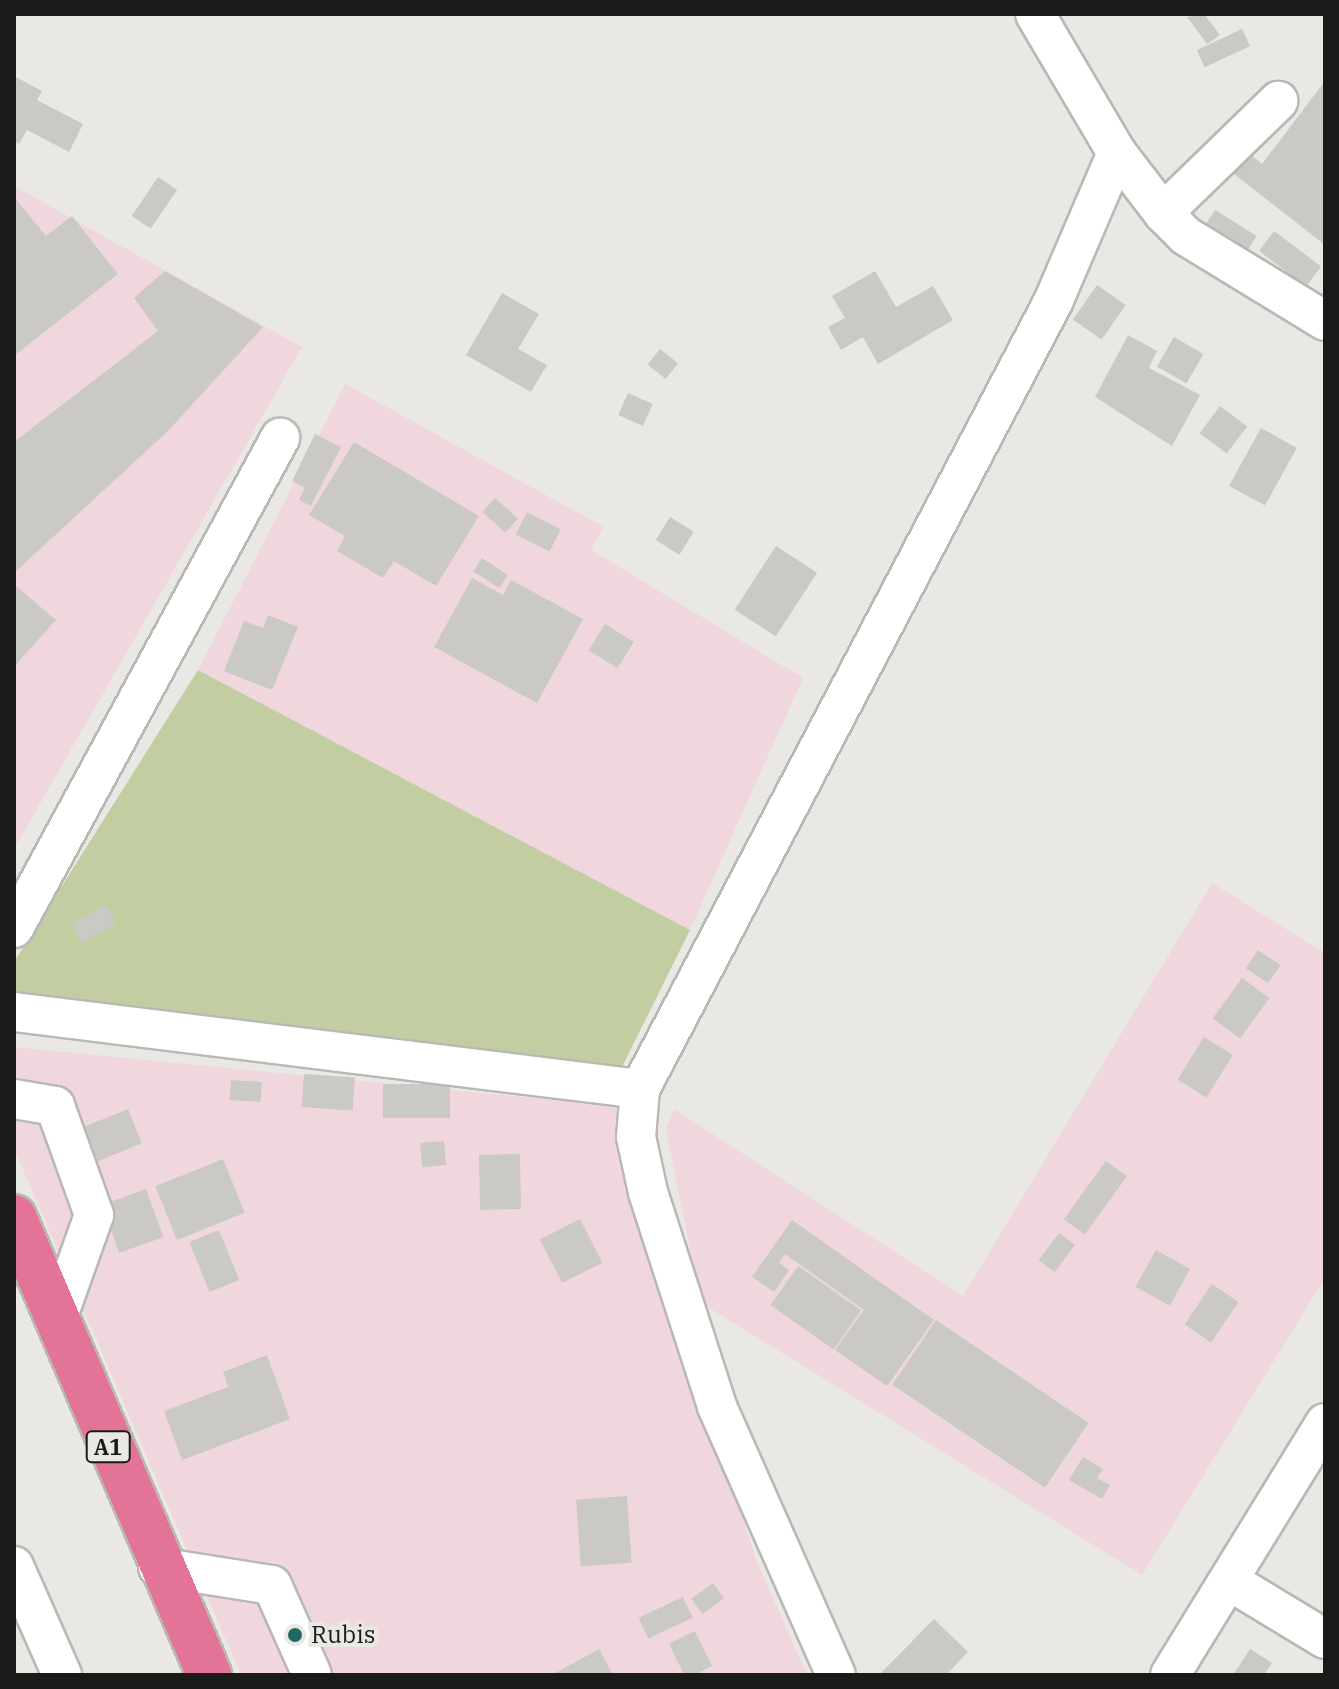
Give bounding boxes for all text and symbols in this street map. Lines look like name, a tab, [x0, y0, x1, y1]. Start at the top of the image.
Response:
road number: A1	[84, 1429, 132, 1465]
place label: Rubis	[311, 1621, 375, 1649]
marker: Rubis	[286, 1626, 304, 1644]

